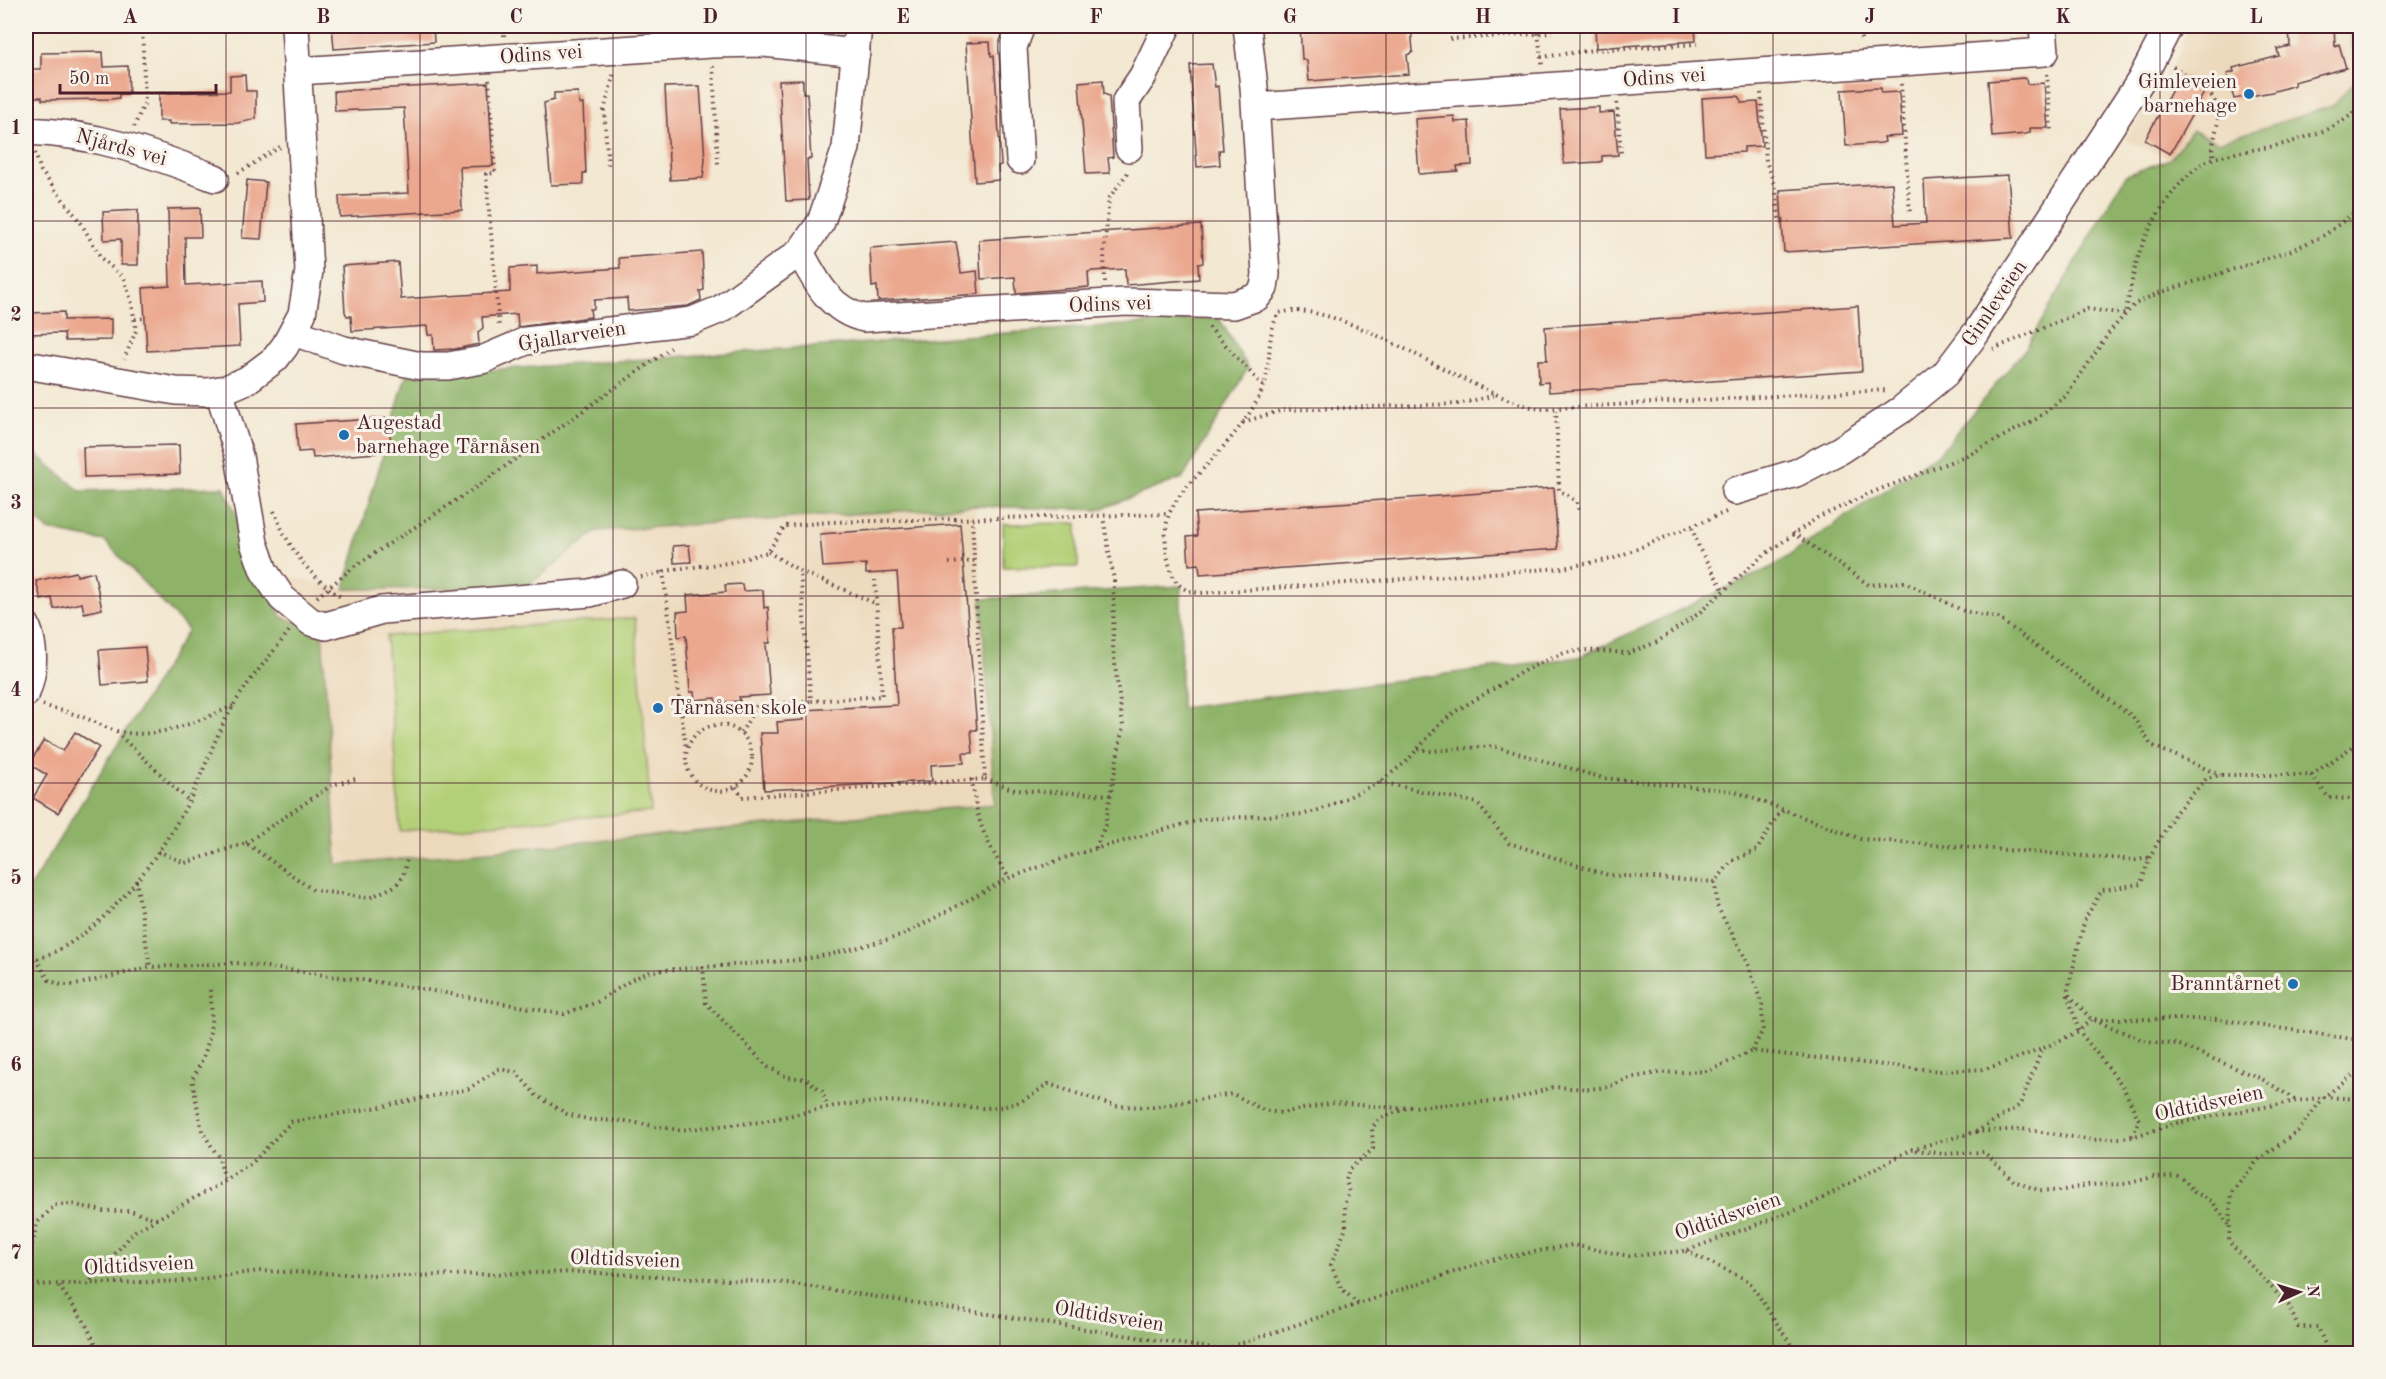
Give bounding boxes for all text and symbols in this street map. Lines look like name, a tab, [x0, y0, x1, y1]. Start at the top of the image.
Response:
text: A	[122, 8, 138, 28]
text: B	[316, 8, 330, 28]
text: C	[509, 8, 523, 28]
text: D	[702, 8, 718, 28]
text: E	[896, 8, 910, 28]
text: F	[1089, 8, 1103, 28]
text: G	[1283, 8, 1297, 28]
text: H	[1475, 8, 1491, 28]
text: I	[1672, 8, 1680, 28]
text: J	[1865, 8, 1876, 28]
text: K	[2055, 8, 2071, 28]
text: L	[2249, 8, 2263, 28]
street label: Odins vei	[499, 42, 583, 68]
scale bar	[60, 57, 216, 95]
street label: Odins vei	[1622, 65, 1706, 91]
text: 50 m	[69, 70, 109, 88]
place label: Gimleveien barnehage	[2138, 72, 2237, 117]
marker: Gimleveien barnehage	[2242, 87, 2256, 101]
text: 1	[10, 119, 22, 139]
street label: Njårds vei	[73, 126, 169, 170]
street label: Gimleveien	[1959, 257, 2031, 351]
street label: Odins vei	[1068, 293, 1152, 317]
text: 2	[10, 306, 22, 326]
street label: Gjallarveien	[517, 318, 627, 356]
place label: Augestad barnehage Tårnåsen	[356, 413, 540, 458]
marker: Augestad barnehage Tårnåsen	[337, 428, 351, 442]
text: 3	[10, 494, 22, 514]
text: 4	[10, 681, 22, 701]
place label: Tårnåsen skole	[670, 698, 807, 719]
marker: Tårnåsen skole	[651, 701, 665, 715]
text: 5	[10, 868, 22, 889]
place label: Branntårnet	[2170, 974, 2281, 995]
marker: Branntårnet	[2286, 977, 2300, 991]
text: 6	[10, 1056, 22, 1076]
street label: Oldtidsveien	[2153, 1082, 2265, 1126]
street label: Oldtidsveien	[1672, 1189, 1784, 1245]
text: 7	[10, 1244, 22, 1264]
street label: Oldtidsveien	[569, 1248, 681, 1272]
street label: Oldtidsveien	[83, 1253, 195, 1279]
north arrow	[2269, 1262, 2329, 1322]
text: N	[2304, 1284, 2320, 1299]
street label: Oldtidsveien	[1053, 1298, 1165, 1336]

